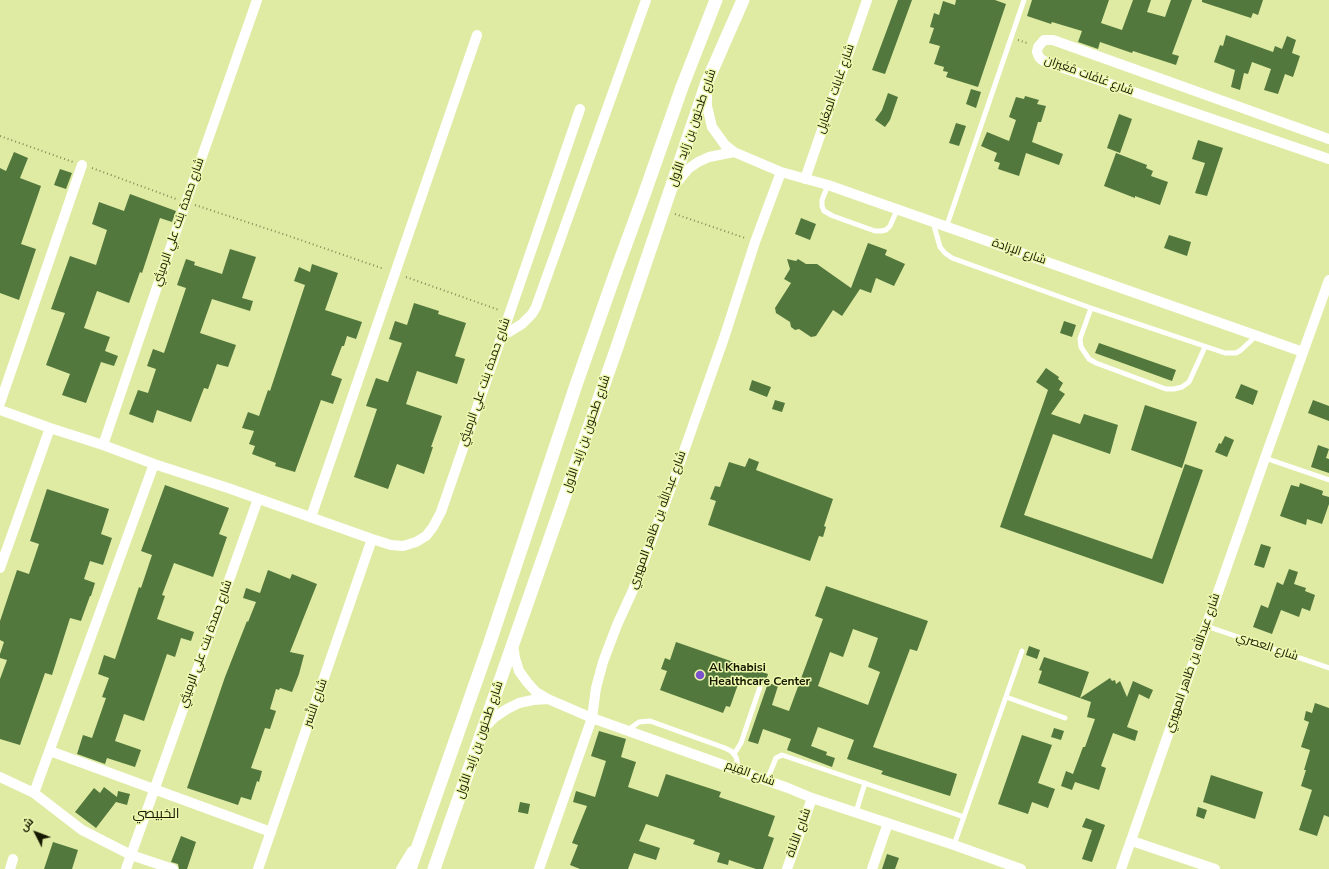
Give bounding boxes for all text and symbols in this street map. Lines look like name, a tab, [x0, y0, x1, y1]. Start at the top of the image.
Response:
street label: شارع غابات المِغَايِل	[814, 42, 858, 136]
street label: شارع غَافَات مْغَيرَان	[1042, 53, 1136, 99]
street label: شارع طحنون بن زايد الأول	[666, 67, 720, 189]
street label: شارع حمدة بنت علي الرميثي	[150, 156, 208, 288]
street label: شارع الإرَادة	[990, 236, 1048, 268]
street label: شارع حمدة بنت علي الرميثي	[456, 316, 514, 448]
street label: شارع طحنون بن زايد الأول	[560, 373, 614, 495]
street label: شارع عبدالله بن ظاهر المهيري	[626, 449, 690, 591]
street label: شارع حمدة بنت علي الرميثي	[176, 578, 236, 710]
street label: شارع عبدالله بن ظاهر المهيري	[1162, 592, 1224, 734]
street label: شارع العصري	[1234, 630, 1300, 664]
place label: Al Khabisi Healthcare Center	[709, 661, 810, 689]
marker: Al Khabisi Healthcare Center	[694, 669, 706, 681]
street label: شارع النَّسر	[301, 677, 331, 729]
street label: شارع طحنون بن زايد الأول	[453, 679, 507, 801]
street label: شارع القِيَم	[723, 758, 777, 790]
district label: الخبيصي	[132, 807, 180, 823]
street label: شارع الأناة	[784, 807, 814, 859]
north arrow	[16, 813, 56, 853]
text: ش	[16, 814, 37, 835]

